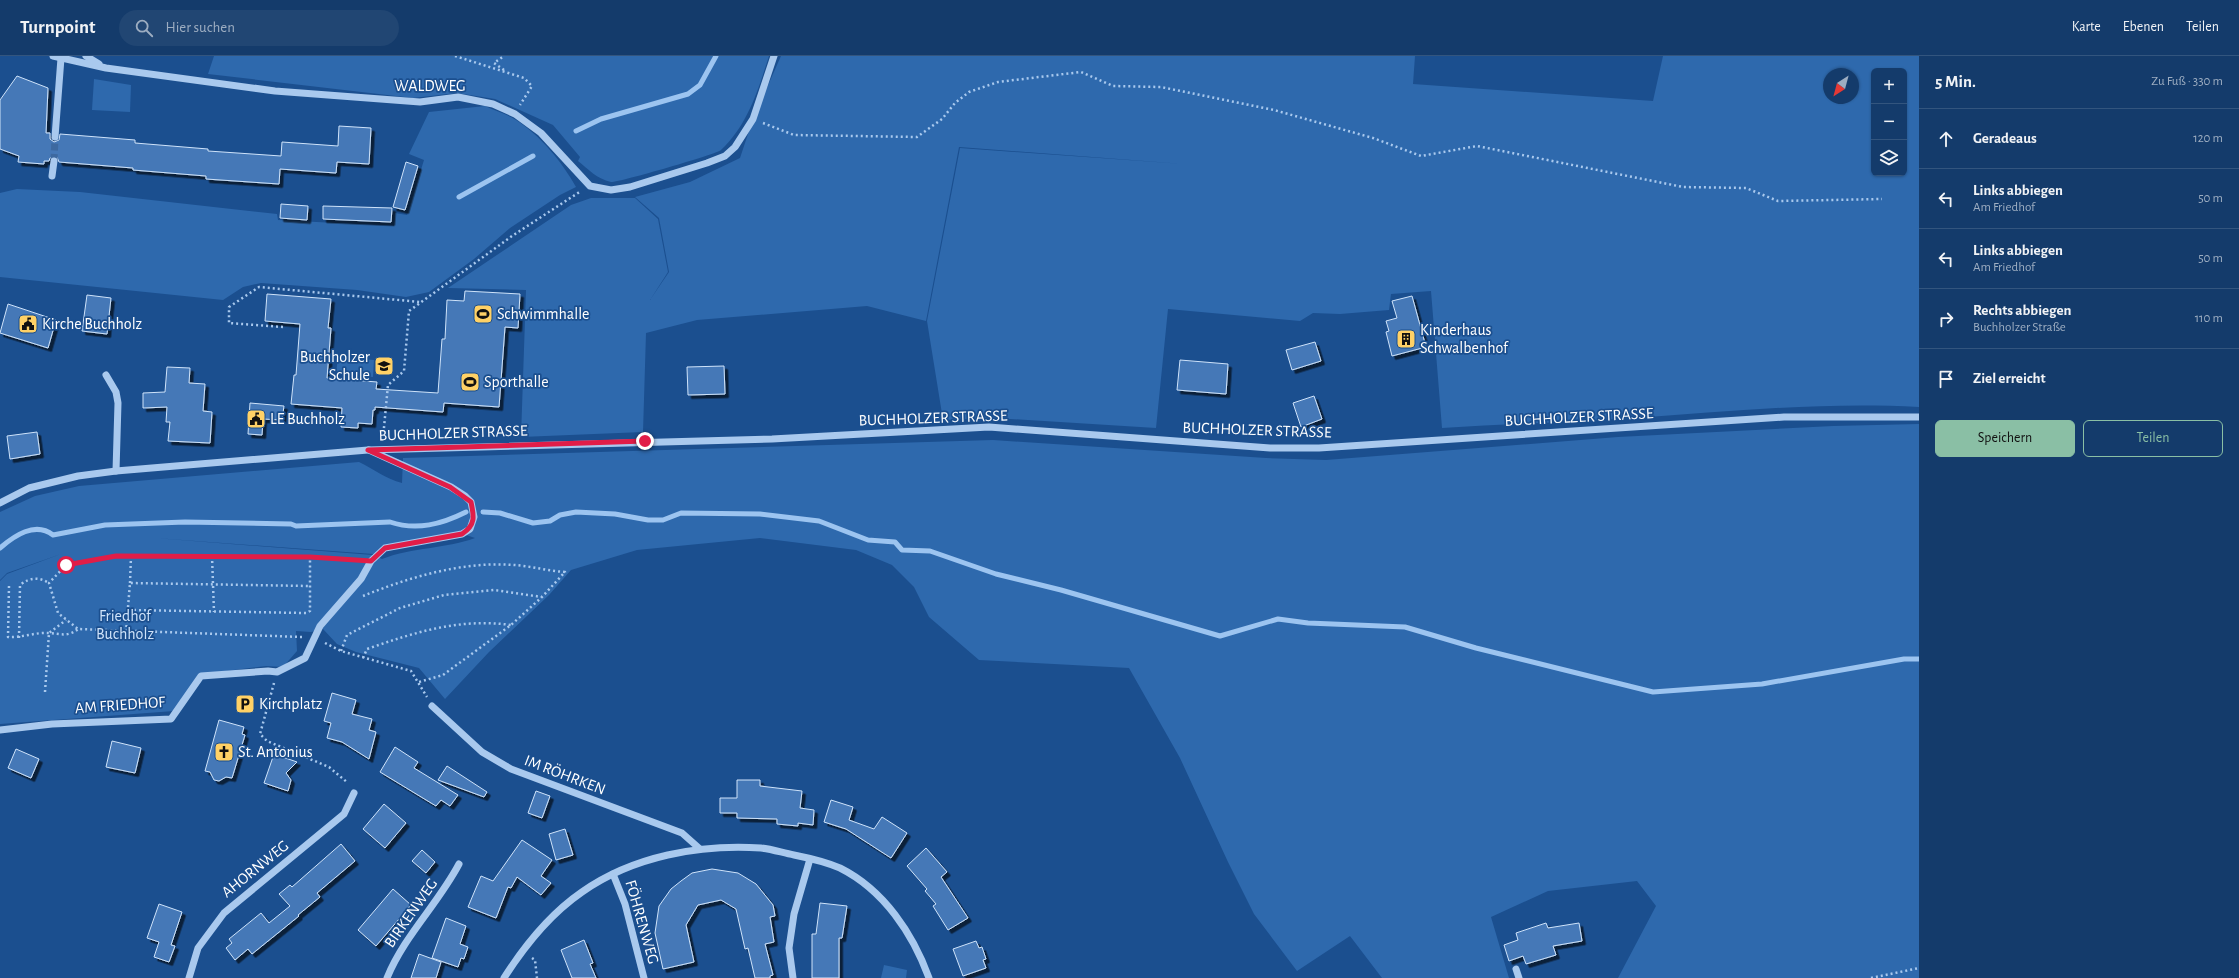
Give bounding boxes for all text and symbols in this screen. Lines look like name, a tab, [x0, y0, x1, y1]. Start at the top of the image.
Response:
search box	[119, 10, 399, 46]
icon: search	[133, 17, 155, 39]
text: Turnpoint	[20, 18, 95, 37]
text: Hier suchen	[165, 20, 235, 35]
text: Karte	[2072, 20, 2101, 34]
text: Ebenen	[2123, 20, 2164, 34]
text: Teilen	[2186, 20, 2219, 34]
north arrow	[1823, 68, 1859, 104]
map controls	[1871, 68, 1907, 176]
button: +	[1871, 68, 1907, 104]
text: 5 Min.	[1935, 73, 1976, 90]
text: Zu Fuß · 330 m	[2151, 75, 2223, 88]
street label: WALDWEG	[394, 78, 466, 94]
button: −	[1871, 104, 1907, 140]
icon: ahead	[1935, 128, 1957, 150]
text: Geradeaus	[1973, 131, 2037, 146]
text: 120 m	[2193, 132, 2223, 145]
button: layers	[1871, 140, 1907, 176]
text: Links abbiegen	[1973, 183, 2063, 198]
icon: left	[1935, 188, 1957, 210]
text: 50 m	[2198, 192, 2223, 205]
text: Am Friedhof	[1973, 201, 2035, 214]
text: Links abbiegen	[1973, 243, 2063, 258]
icon: left	[1935, 248, 1957, 270]
text: 50 m	[2198, 252, 2223, 265]
text: Am Friedhof	[1973, 261, 2035, 274]
sports icon: Schwimmhalle	[472, 303, 494, 325]
text: Rechts abbiegen	[1973, 303, 2071, 318]
place label: Schwimmhalle	[497, 306, 590, 322]
icon: right	[1935, 308, 1957, 330]
text: 110 m	[2195, 312, 2223, 325]
public building icon: Kirche Buchholz	[17, 313, 39, 335]
place label: Kirche Buchholz	[42, 316, 143, 332]
text: Buchholzer Straße	[1973, 321, 2066, 334]
place label: Kinderhaus Schwalbenhof	[1420, 322, 1509, 356]
building icon: Kinderhaus Schwalbenhof	[1395, 328, 1417, 350]
place label: Buchholzer Schule	[300, 349, 371, 383]
school or university icon: Buchholzer Schule	[373, 355, 395, 377]
icon: arrive	[1935, 368, 1957, 390]
sports icon: Sporthalle	[459, 371, 481, 393]
text: Ziel erreicht	[1973, 371, 2046, 386]
place label: Sporthalle	[484, 374, 549, 390]
street label: BUCHHOLZER STRASSE	[1504, 405, 1654, 429]
street label: BUCHHOLZER STRASSE	[858, 407, 1008, 429]
public building icon: LE Buchholz	[245, 408, 267, 430]
place label: LE Buchholz	[270, 411, 345, 427]
street label: BUCHHOLZER STRASSE	[1182, 419, 1332, 441]
button: Speichern	[1935, 420, 2075, 457]
button: Teilen	[2083, 420, 2223, 457]
street label: BUCHHOLZER STRASSE	[378, 422, 528, 444]
route end	[636, 432, 654, 450]
route start	[57, 556, 75, 574]
park label: Friedhof Buchholz	[96, 608, 154, 642]
parking icon: Kirchplatz	[234, 693, 256, 715]
street label: AM FRIEDHOF	[74, 694, 167, 716]
place label: Kirchplatz	[259, 696, 323, 712]
church icon: St. Antonius	[213, 741, 235, 763]
place label: St. Antonius	[238, 744, 313, 760]
street label: IM RÖHRKEN	[522, 750, 609, 798]
street label: AHORNWEG	[219, 837, 291, 901]
street label: BIRKENWEG	[381, 876, 441, 950]
street label: FÖHRENWEG	[622, 878, 664, 966]

